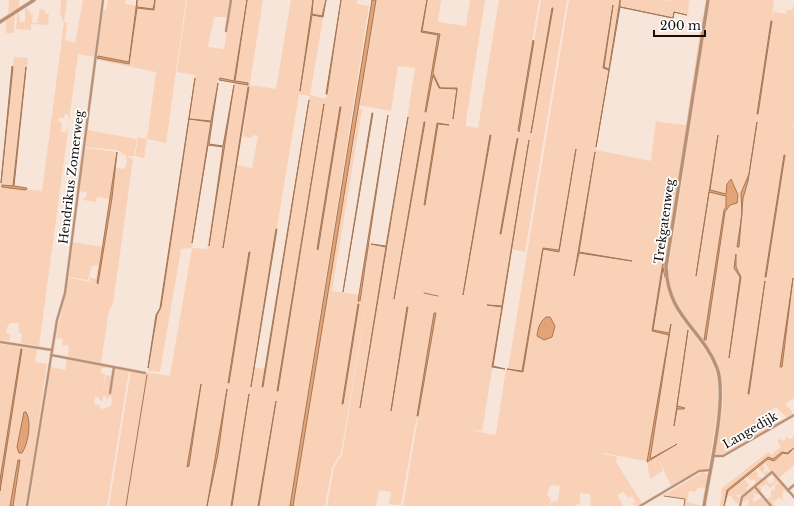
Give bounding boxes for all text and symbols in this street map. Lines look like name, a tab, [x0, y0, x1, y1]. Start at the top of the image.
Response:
scale bar	[654, 12, 705, 38]
text: 200 m	[660, 18, 701, 33]
street label: Hendrikus Zomerweg	[55, 108, 87, 245]
street label: Trekgatenweg	[651, 177, 678, 265]
street label: Langedijk	[720, 408, 781, 452]

